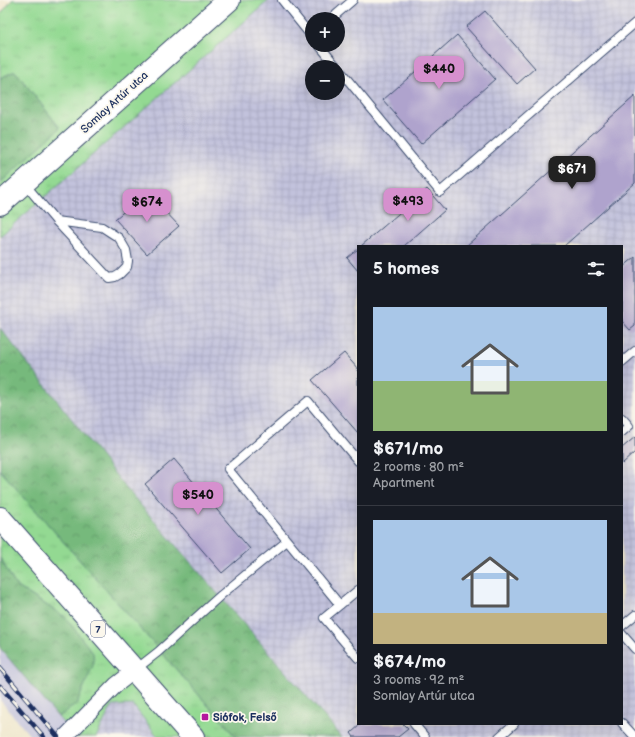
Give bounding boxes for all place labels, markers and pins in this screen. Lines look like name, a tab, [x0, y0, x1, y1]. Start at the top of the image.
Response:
pin: $440	[415, 56, 463, 90]
pin: $671	[548, 156, 596, 190]
pin: $493	[384, 188, 432, 222]
pin: $674	[123, 189, 171, 223]
pin: $540	[174, 482, 222, 516]
place label: Siófok, Felső	[213, 711, 277, 724]
marker: Siófok, Felső	[200, 712, 210, 722]

